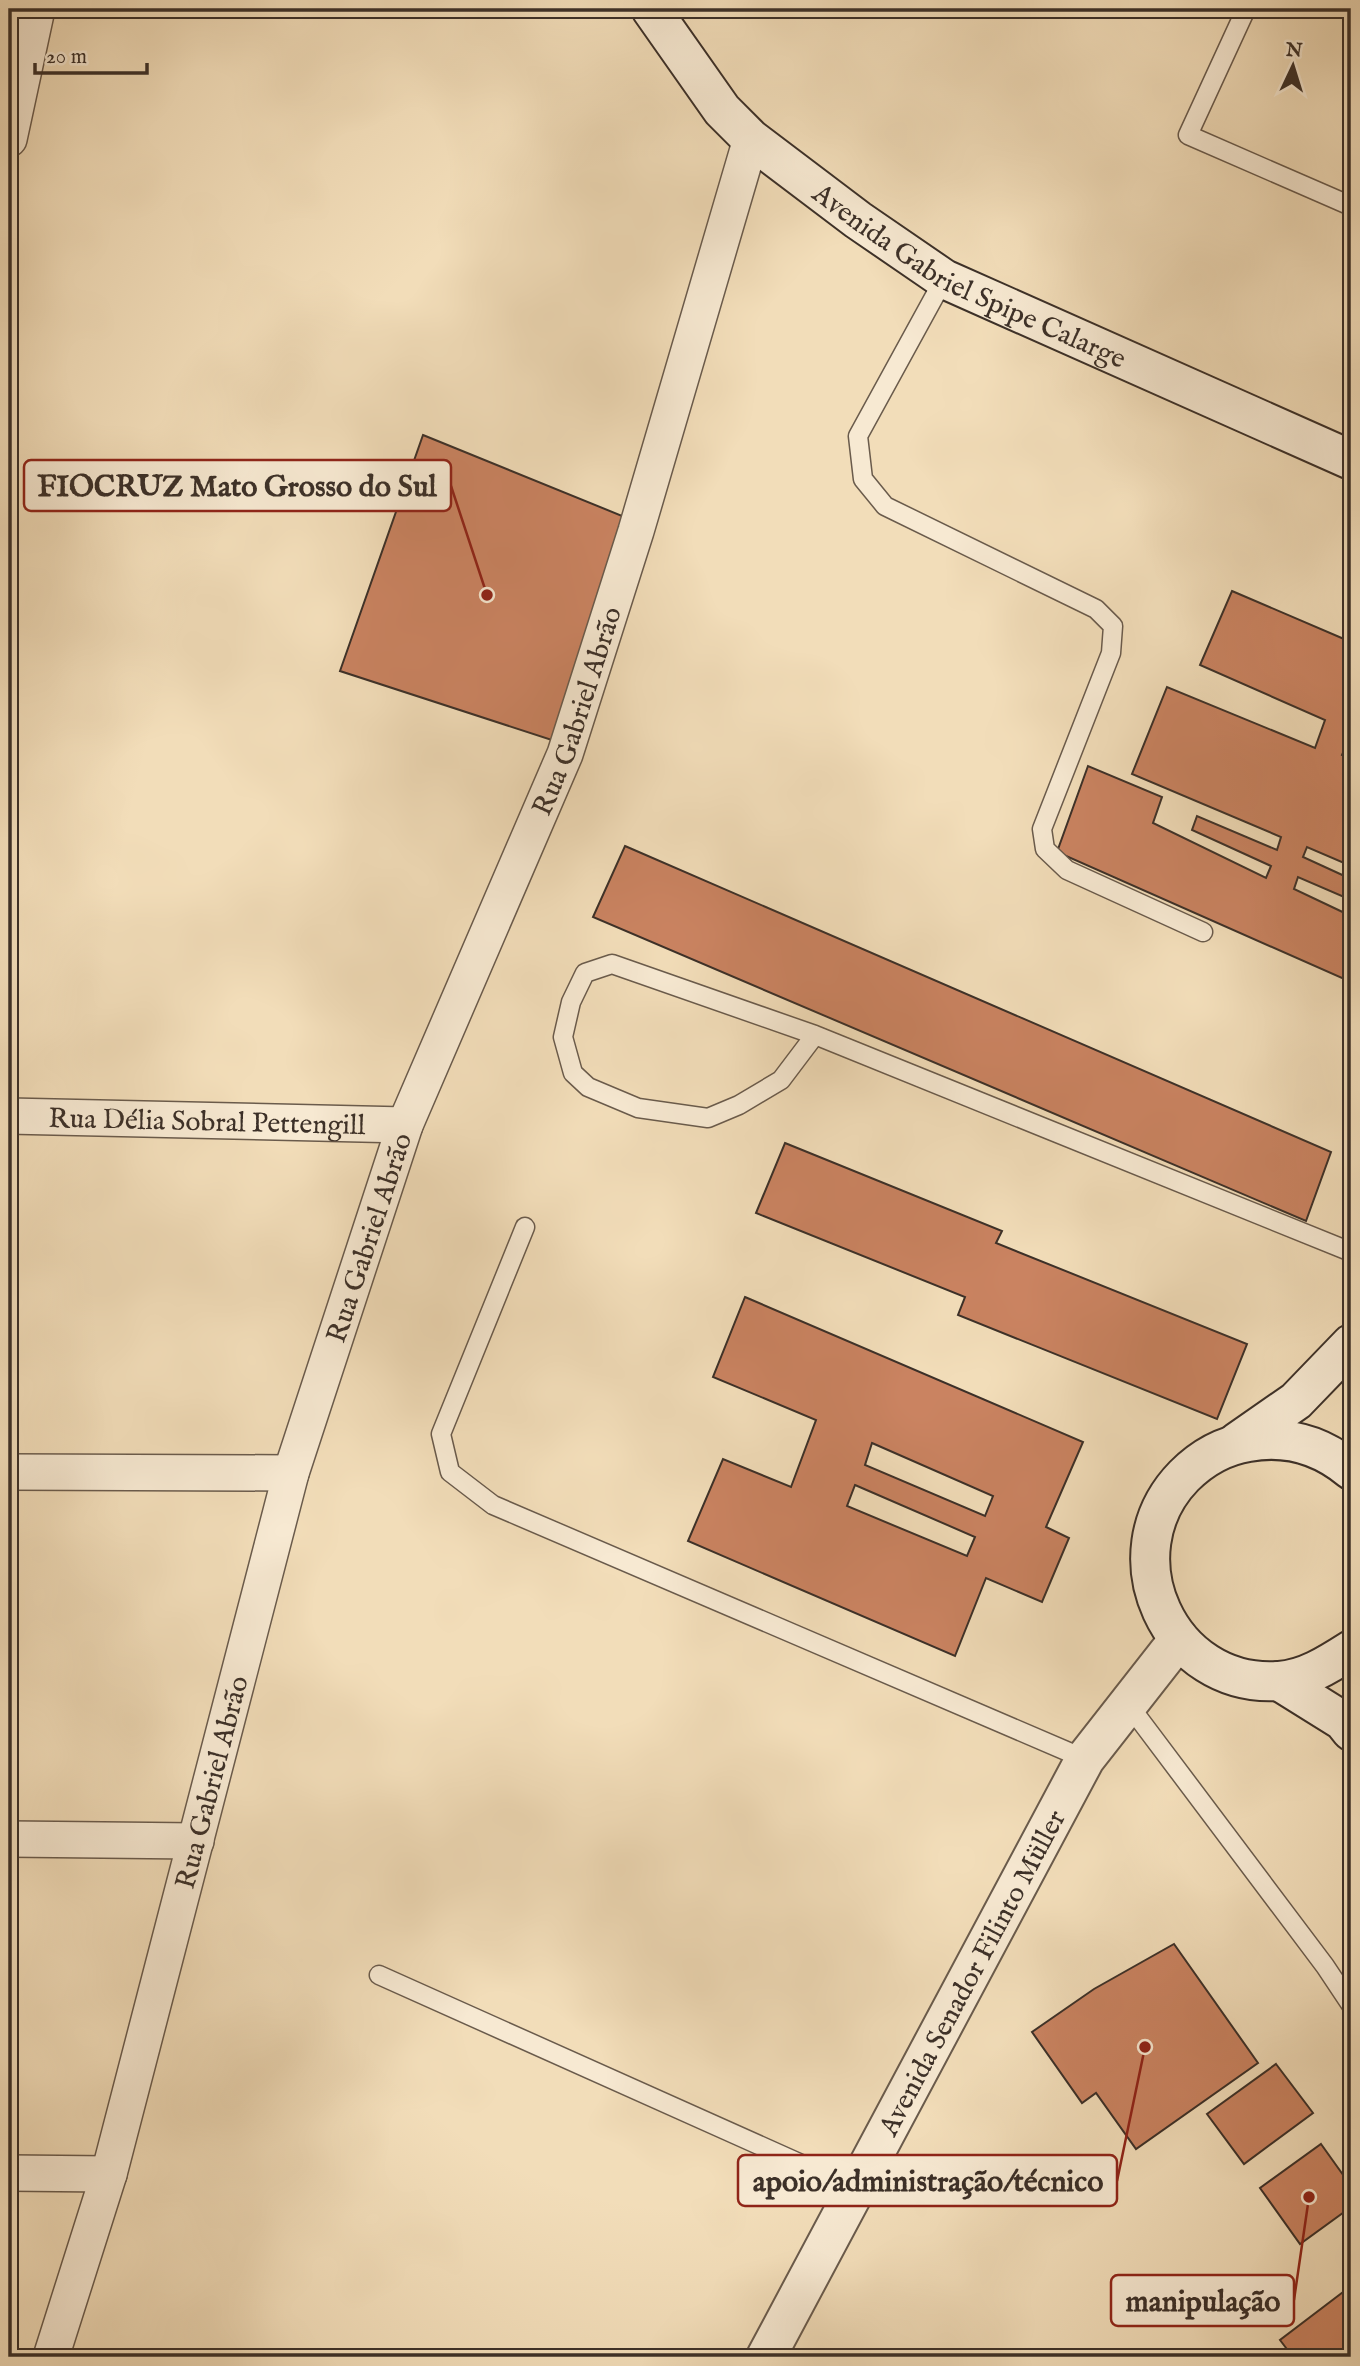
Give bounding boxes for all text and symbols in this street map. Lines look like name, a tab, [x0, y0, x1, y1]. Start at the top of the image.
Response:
scale bar	[35, 32, 147, 76]
north arrow	[1258, 32, 1328, 102]
text: N	[1284, 38, 1304, 64]
text: 20 m	[46, 44, 87, 71]
street label: Avenida Gabriel Spipe Calarge	[804, 176, 1131, 378]
callout: FIOCRUZ Mato Grosso do Sul	[24, 460, 451, 511]
text: FIOCRUZ Mato Grosso do Sul	[37, 469, 437, 507]
street label: Rua Gabriel Abrão	[526, 603, 631, 821]
street label: Rua Délia Sobral Pettengill	[48, 1102, 366, 1144]
street label: Rua Gabriel Abrão	[320, 1129, 421, 1348]
street label: Rua Gabriel Abrão	[169, 1672, 258, 1893]
street label: Avenida Senador Filinto Müller	[872, 1804, 1075, 2143]
callout: apoio/administração/técnico	[738, 2155, 1117, 2206]
text: apoio/administração/técnico	[753, 2164, 1103, 2202]
callout: manipulação	[1111, 2275, 1294, 2326]
text: manipulação	[1126, 2284, 1280, 2322]

